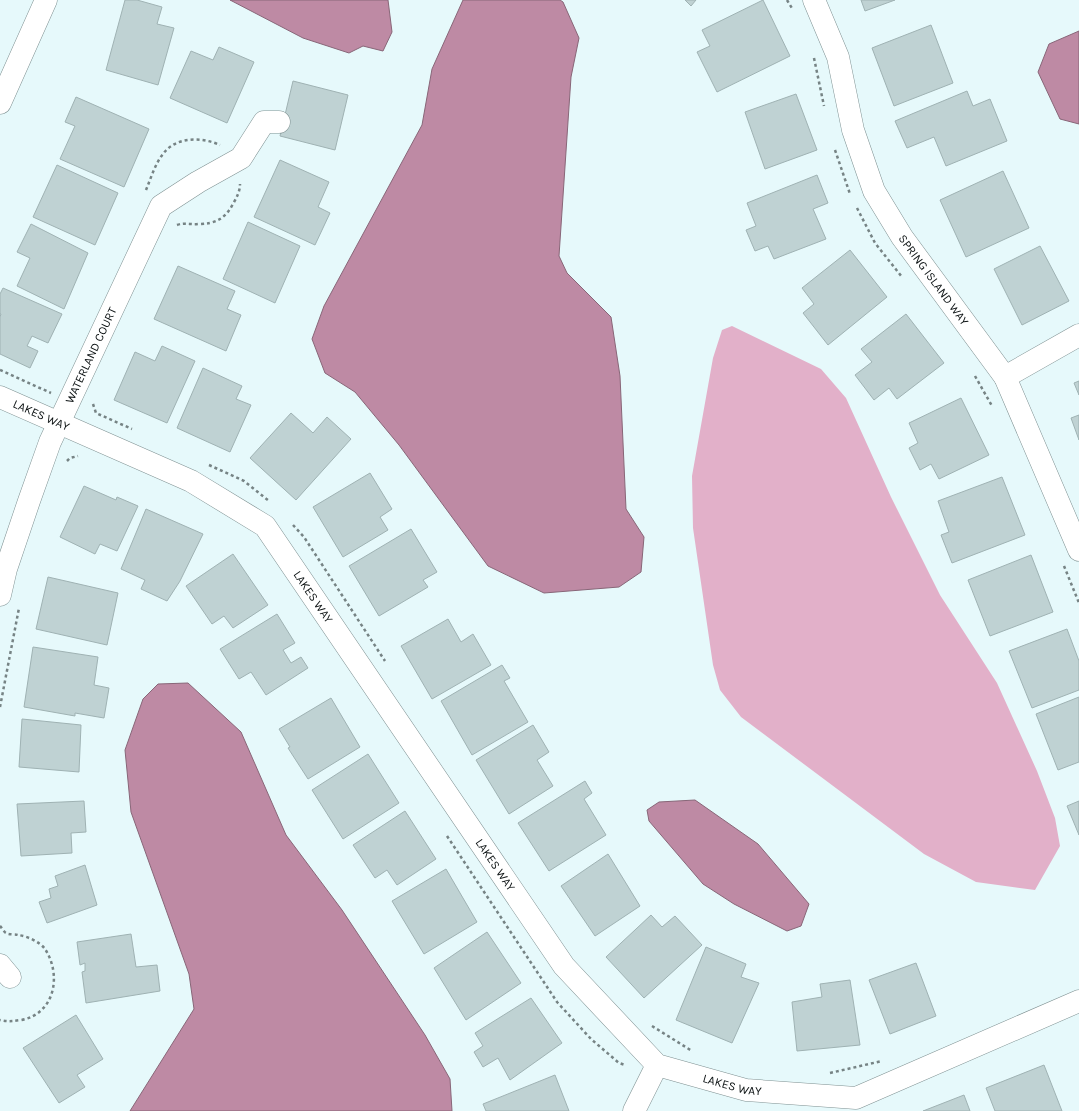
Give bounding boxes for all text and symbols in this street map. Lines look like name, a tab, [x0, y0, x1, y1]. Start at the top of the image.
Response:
street label: SPRING ISLAND WAY	[896, 232, 972, 328]
street label: WATERLAND COURT	[62, 305, 119, 406]
street label: LAKES WAY	[11, 397, 72, 434]
street label: LAKES WAY	[290, 568, 336, 626]
street label: LAKES WAY	[473, 836, 518, 894]
street label: LAKES WAY	[701, 1071, 762, 1098]

